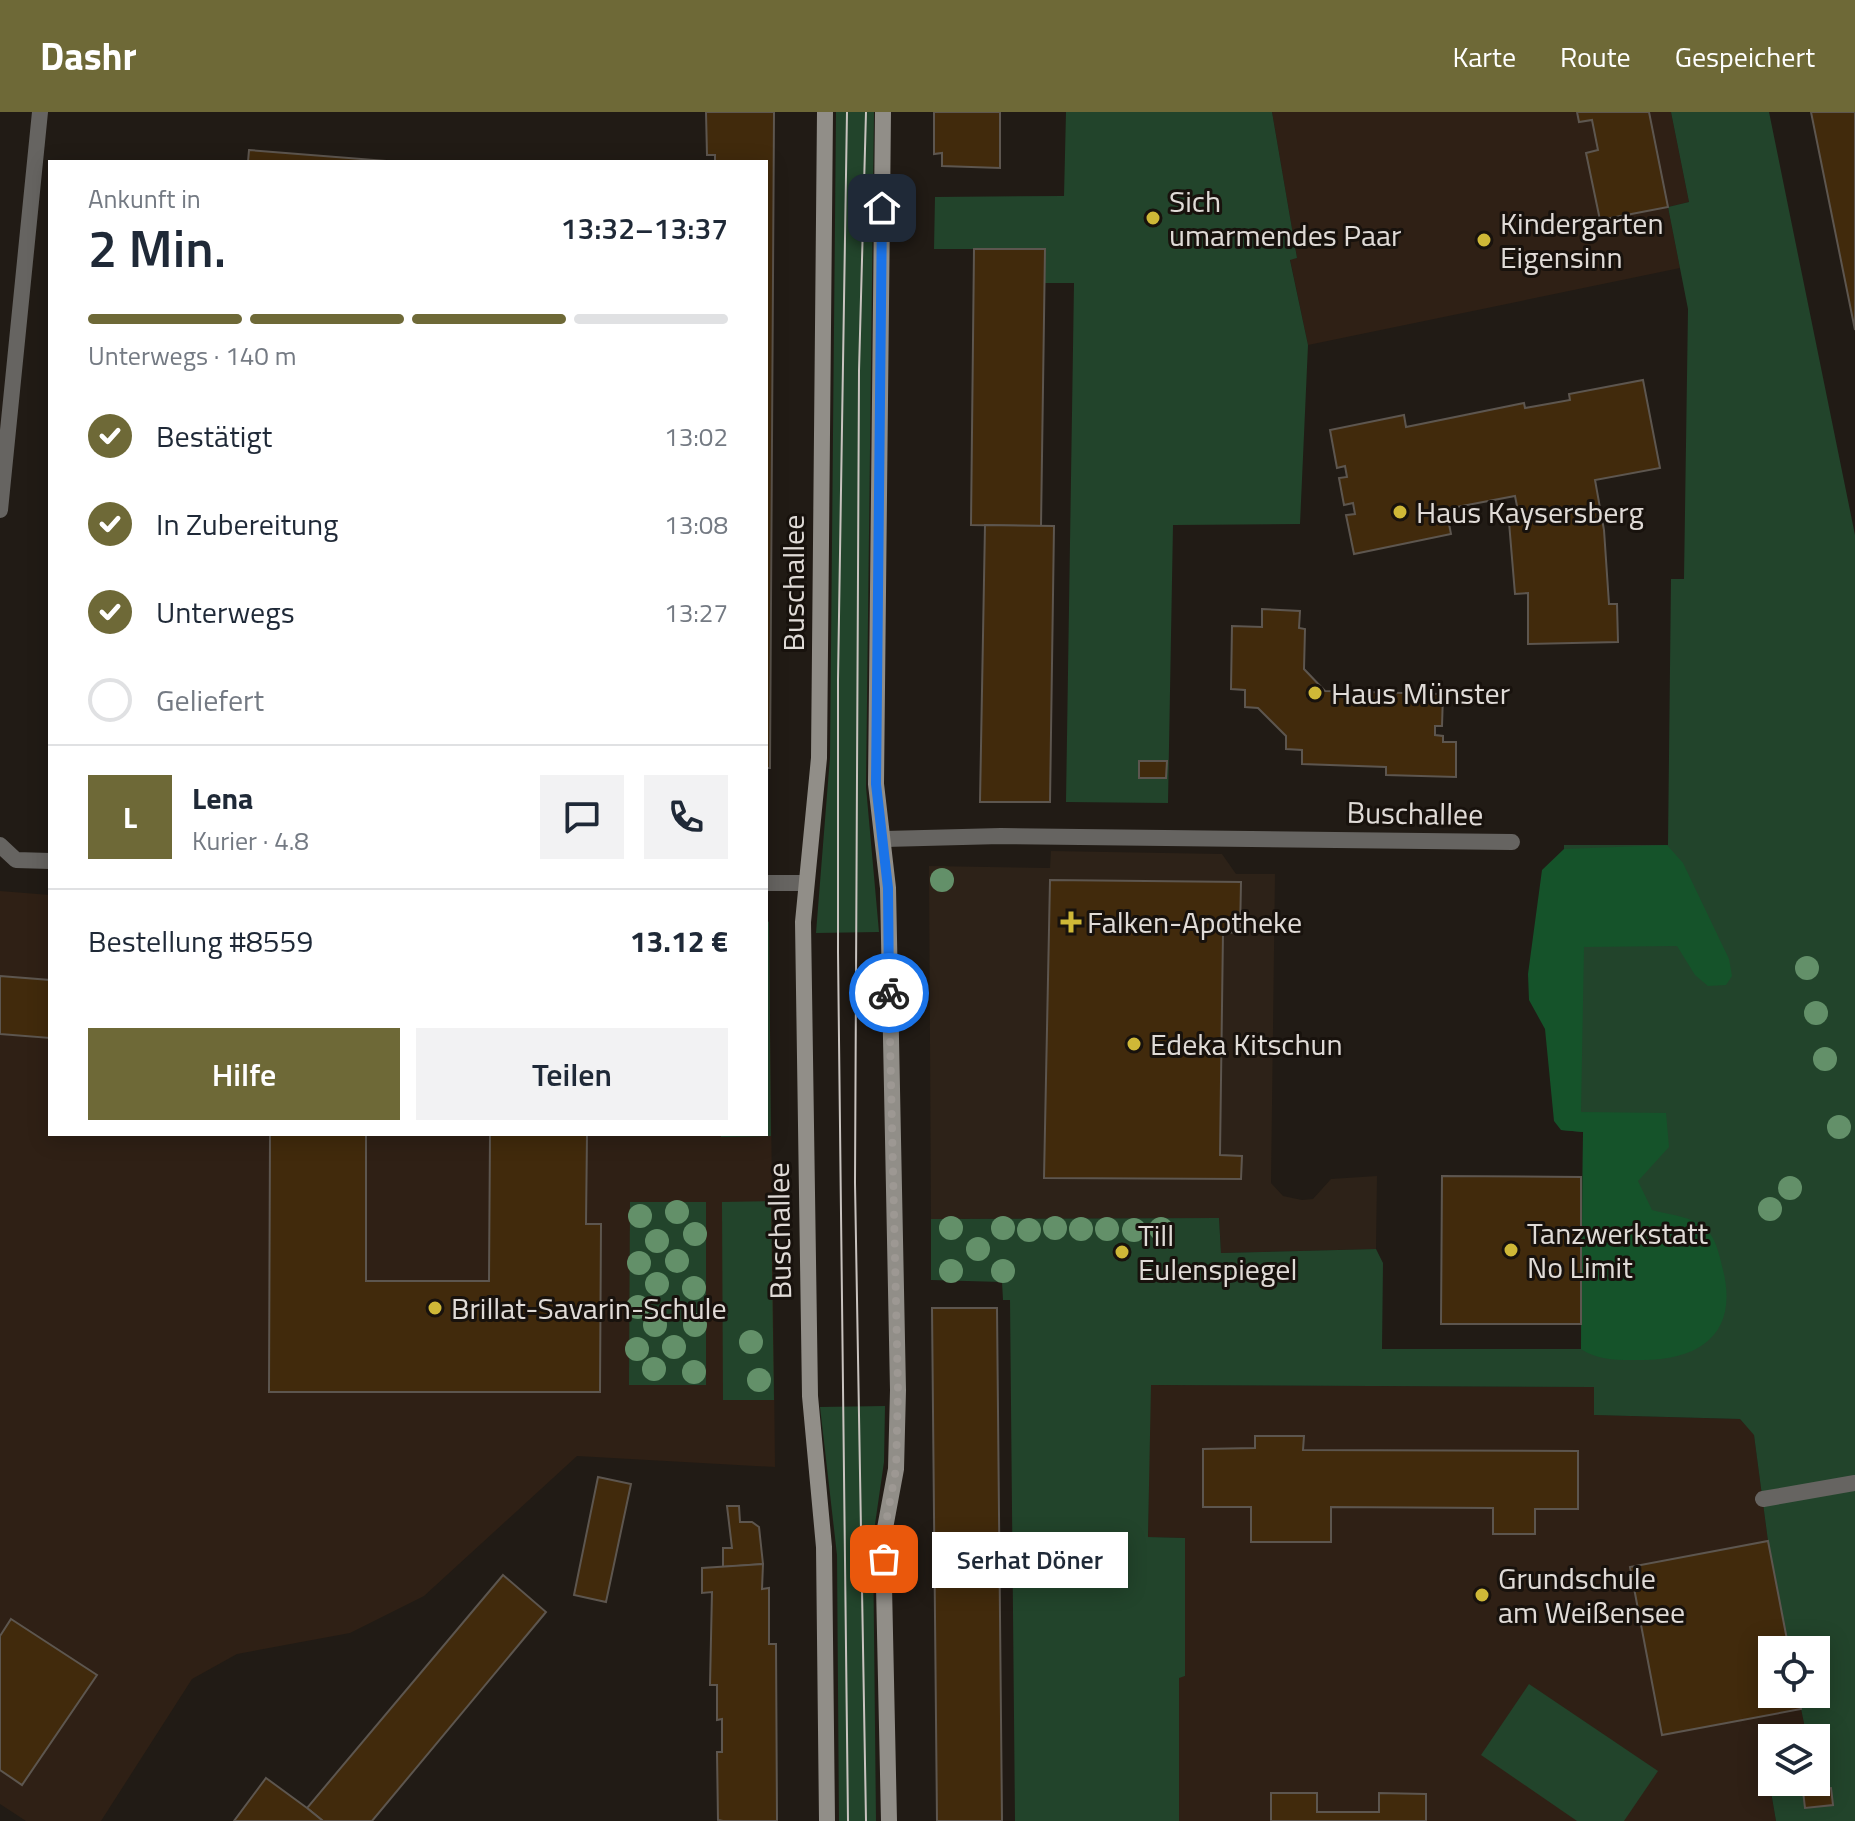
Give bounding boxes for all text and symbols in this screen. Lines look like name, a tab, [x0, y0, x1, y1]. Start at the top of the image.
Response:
text: Dashr	[40, 27, 137, 85]
text: Karte	[1452, 35, 1516, 78]
text: Route	[1560, 35, 1631, 78]
text: Gespeichert	[1675, 35, 1815, 78]
pin	[848, 174, 916, 242]
place label: Sich umarmendes Paar	[1169, 178, 1401, 258]
text: Ankunft in	[88, 179, 201, 218]
icon: home	[860, 186, 904, 230]
place label: Kindergarten Eigensinn	[1500, 200, 1664, 280]
text: 13:32–13:37	[561, 205, 728, 251]
text: 2 Min.	[88, 208, 226, 287]
marker: Sich umarmendes Paar	[1144, 209, 1162, 227]
marker: Kindergarten Eigensinn	[1475, 231, 1493, 249]
text: Unterwegs · 140 m	[88, 336, 296, 375]
text: Bestätigt	[156, 413, 272, 459]
icon: check	[88, 414, 132, 458]
text: 13:02	[664, 417, 728, 456]
place label: Haus Kaysersberg	[1416, 489, 1644, 535]
text: In Zubereitung	[156, 501, 339, 547]
icon: check	[88, 502, 132, 546]
marker: Haus Kaysersberg	[1391, 503, 1409, 521]
text: 13:08	[664, 505, 728, 544]
street label: Buschallee	[770, 515, 816, 651]
text: Unterwegs	[156, 589, 295, 635]
icon: check	[88, 590, 132, 634]
text: 13:27	[664, 593, 728, 632]
place label: Haus Münster	[1331, 670, 1510, 716]
text: Geliefert	[156, 677, 264, 723]
marker: Haus Münster	[1306, 684, 1324, 702]
text: Lena	[192, 775, 253, 821]
button: chat	[540, 775, 624, 859]
button: phone	[644, 775, 728, 859]
street label: Buschallee	[1346, 789, 1484, 837]
text: L	[123, 794, 137, 840]
text: Kurier · 4.8	[192, 821, 309, 860]
place label: Falken-Apotheke	[1087, 899, 1302, 945]
marker: Falken-Apotheke	[1062, 913, 1080, 931]
text: Bestellung #8559	[88, 918, 313, 964]
text: 13.12 €	[630, 918, 728, 964]
courier	[849, 953, 929, 1033]
icon: bike	[867, 971, 911, 1015]
place label: Edeka Kitschun	[1150, 1021, 1343, 1067]
button: Hilfe	[88, 1028, 400, 1120]
button: Teilen	[416, 1028, 728, 1120]
marker: Edeka Kitschun	[1125, 1035, 1143, 1053]
street label: Buschallee	[755, 1162, 803, 1300]
place label: Tanzwerkstatt No Limit	[1527, 1210, 1709, 1290]
place label: Till Eulenspiegel	[1138, 1212, 1297, 1292]
marker: Tanzwerkstatt No Limit	[1502, 1241, 1520, 1259]
marker: Till Eulenspiegel	[1113, 1243, 1131, 1261]
place label: Brillat-Savarin-Schule	[451, 1285, 727, 1331]
marker: Brillat-Savarin-Schule	[426, 1299, 444, 1317]
pin	[850, 1525, 918, 1593]
callout: Serhat Döner	[932, 1531, 1128, 1587]
icon: bag	[862, 1537, 906, 1581]
text: Serhat Döner	[957, 1540, 1103, 1579]
place label: Grundschule am Weißensee	[1498, 1555, 1685, 1635]
marker: Grundschule am Weißensee	[1473, 1586, 1491, 1604]
map controls	[1758, 1636, 1830, 1796]
button: locate	[1758, 1636, 1830, 1708]
button: layers	[1758, 1724, 1830, 1796]

